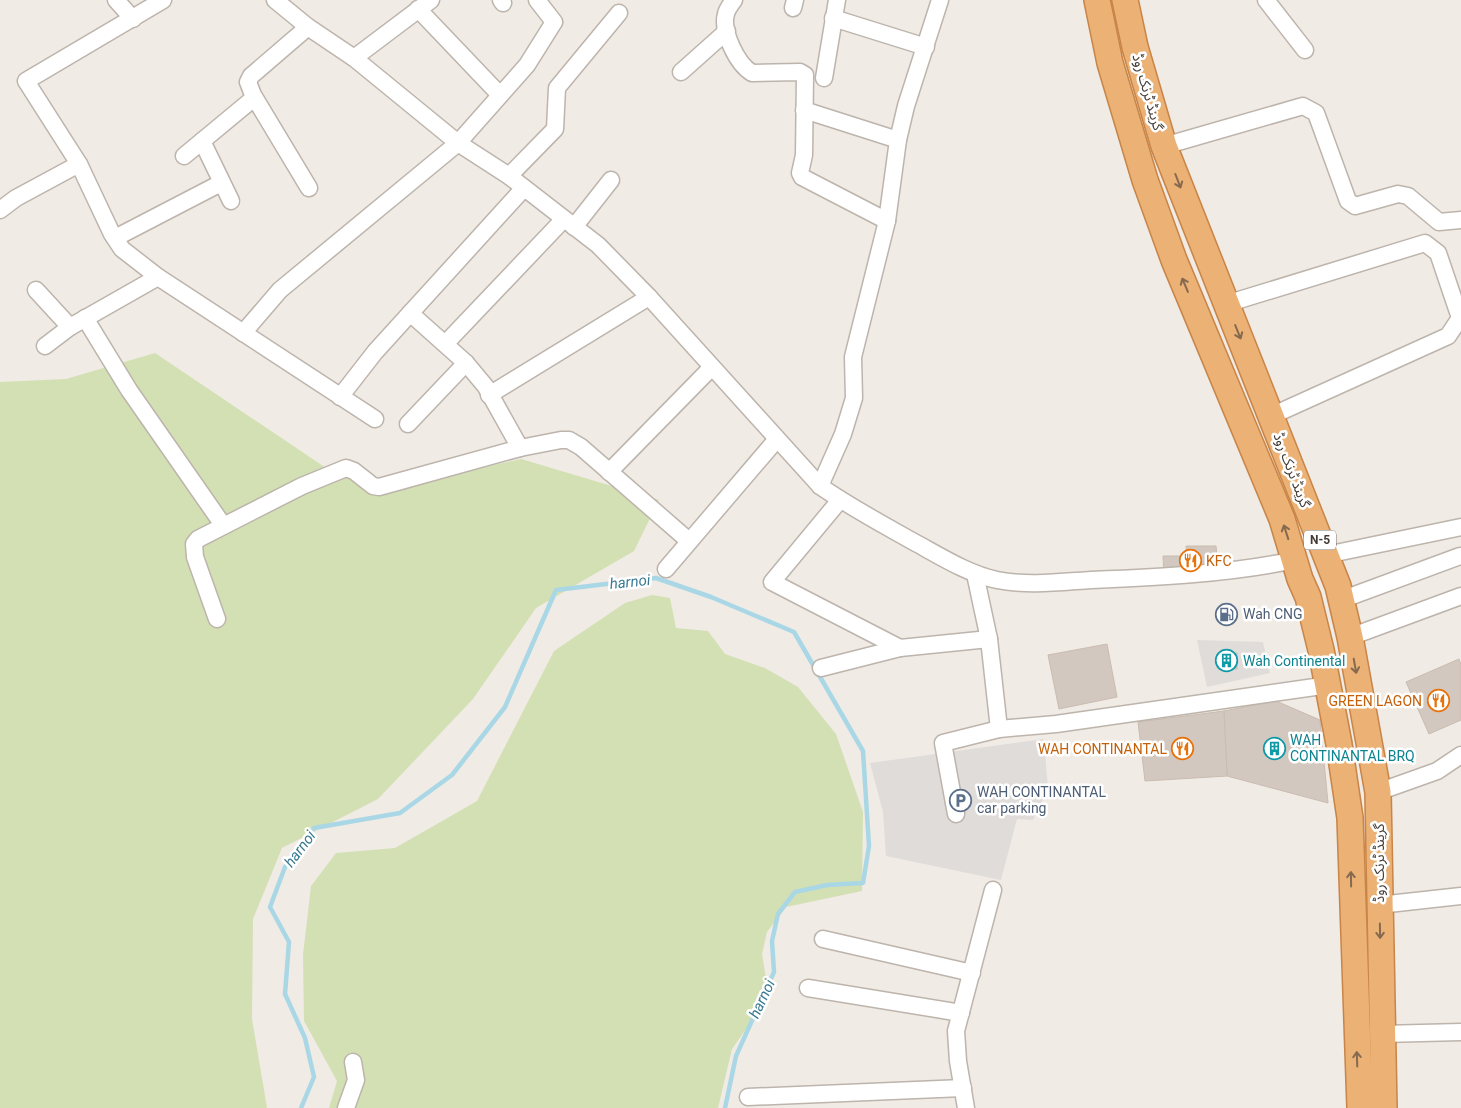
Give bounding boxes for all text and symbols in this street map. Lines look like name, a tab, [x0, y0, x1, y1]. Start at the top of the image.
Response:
street label: گرینڈ ٹرنک روڈ	[1128, 52, 1167, 133]
one-way arrow	[1174, 173, 1183, 188]
one-way arrow	[1179, 278, 1189, 293]
one-way arrow	[1233, 324, 1243, 339]
street label: گرینڈ ٹرنک روڈ	[1269, 430, 1314, 510]
one-way arrow	[1281, 525, 1290, 541]
road number: N-5	[1304, 530, 1336, 550]
restaurant icon: KFC	[1178, 549, 1202, 573]
place label: KFC	[1206, 553, 1232, 569]
water label: harnoi	[609, 571, 652, 593]
fuel station icon: Wah CNG	[1215, 602, 1239, 626]
place label: Wah CNG	[1243, 606, 1303, 622]
building icon: Wah Continental	[1215, 649, 1239, 673]
place label: Wah Continental	[1243, 653, 1345, 669]
one-way arrow	[1350, 658, 1360, 674]
restaurant icon: GREEN LAGON	[1426, 689, 1450, 713]
place label: GREEN LAGON	[1329, 693, 1422, 709]
place label: WAH CONTINANTAL BRQ	[1290, 732, 1415, 764]
building icon: WAH CONTINANTAL BRQ	[1262, 736, 1286, 760]
restaurant icon: WAH CONTINANTAL	[1171, 737, 1195, 761]
place label: WAH CONTINANTAL	[1038, 741, 1167, 757]
place label: WAH CONTINANTAL car parking	[977, 784, 1106, 816]
parking icon: WAH CONTINANTAL car parking	[949, 788, 973, 812]
street label: گرینڈ ٹرنک روڈ	[1371, 823, 1388, 903]
water label: harnoi	[281, 827, 320, 871]
one-way arrow	[1347, 872, 1356, 888]
one-way arrow	[1375, 923, 1385, 939]
water label: harnoi	[745, 976, 779, 1021]
one-way arrow	[1352, 1052, 1362, 1068]

